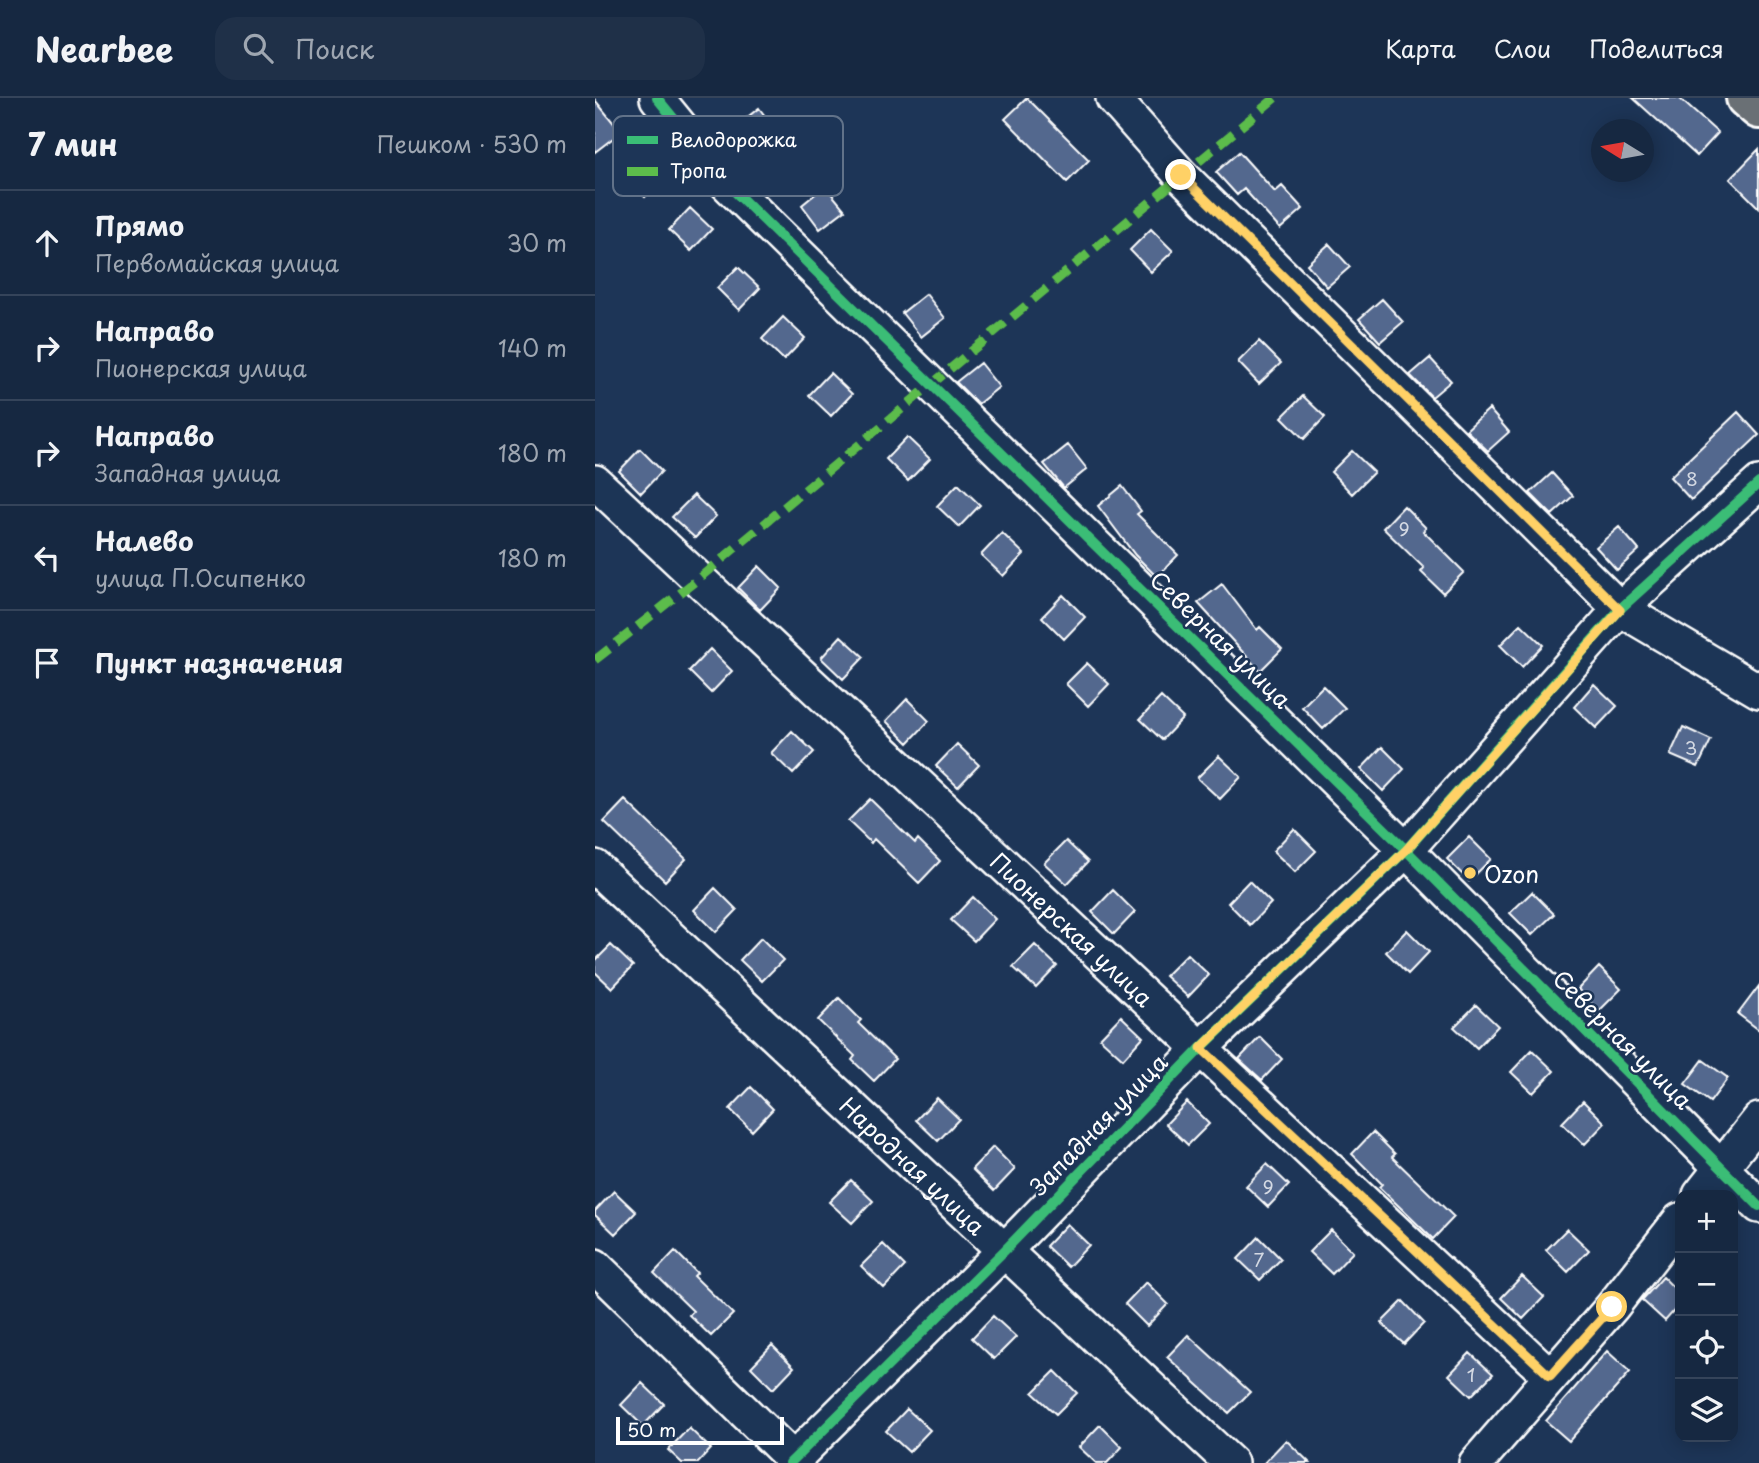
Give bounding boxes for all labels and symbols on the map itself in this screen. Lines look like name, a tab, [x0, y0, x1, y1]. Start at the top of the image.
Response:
legend	[613, 116, 843, 196]
north arrow	[1591, 119, 1654, 182]
text: Велодорожка	[670, 125, 797, 153]
text: Тропа	[670, 156, 727, 184]
route end	[1165, 159, 1196, 190]
house number: 8	[1686, 464, 1698, 492]
house number: 9	[1398, 514, 1410, 542]
street label: Северная улица	[1142, 562, 1300, 716]
house number: 3	[1685, 733, 1697, 761]
street label: Пионерская улица	[983, 844, 1162, 1014]
place label: Ozon	[1484, 856, 1539, 891]
marker: Ozon	[1462, 865, 1478, 881]
street label: Северная улица	[1545, 961, 1701, 1117]
street label: Западная улица	[1021, 1045, 1175, 1203]
street label: Народная улица	[832, 1088, 994, 1243]
house number: 9	[1262, 1172, 1274, 1200]
house number: 7	[1254, 1245, 1265, 1273]
route start	[1596, 1291, 1627, 1322]
house number: 1	[1467, 1360, 1475, 1388]
scale bar	[616, 1414, 784, 1446]

